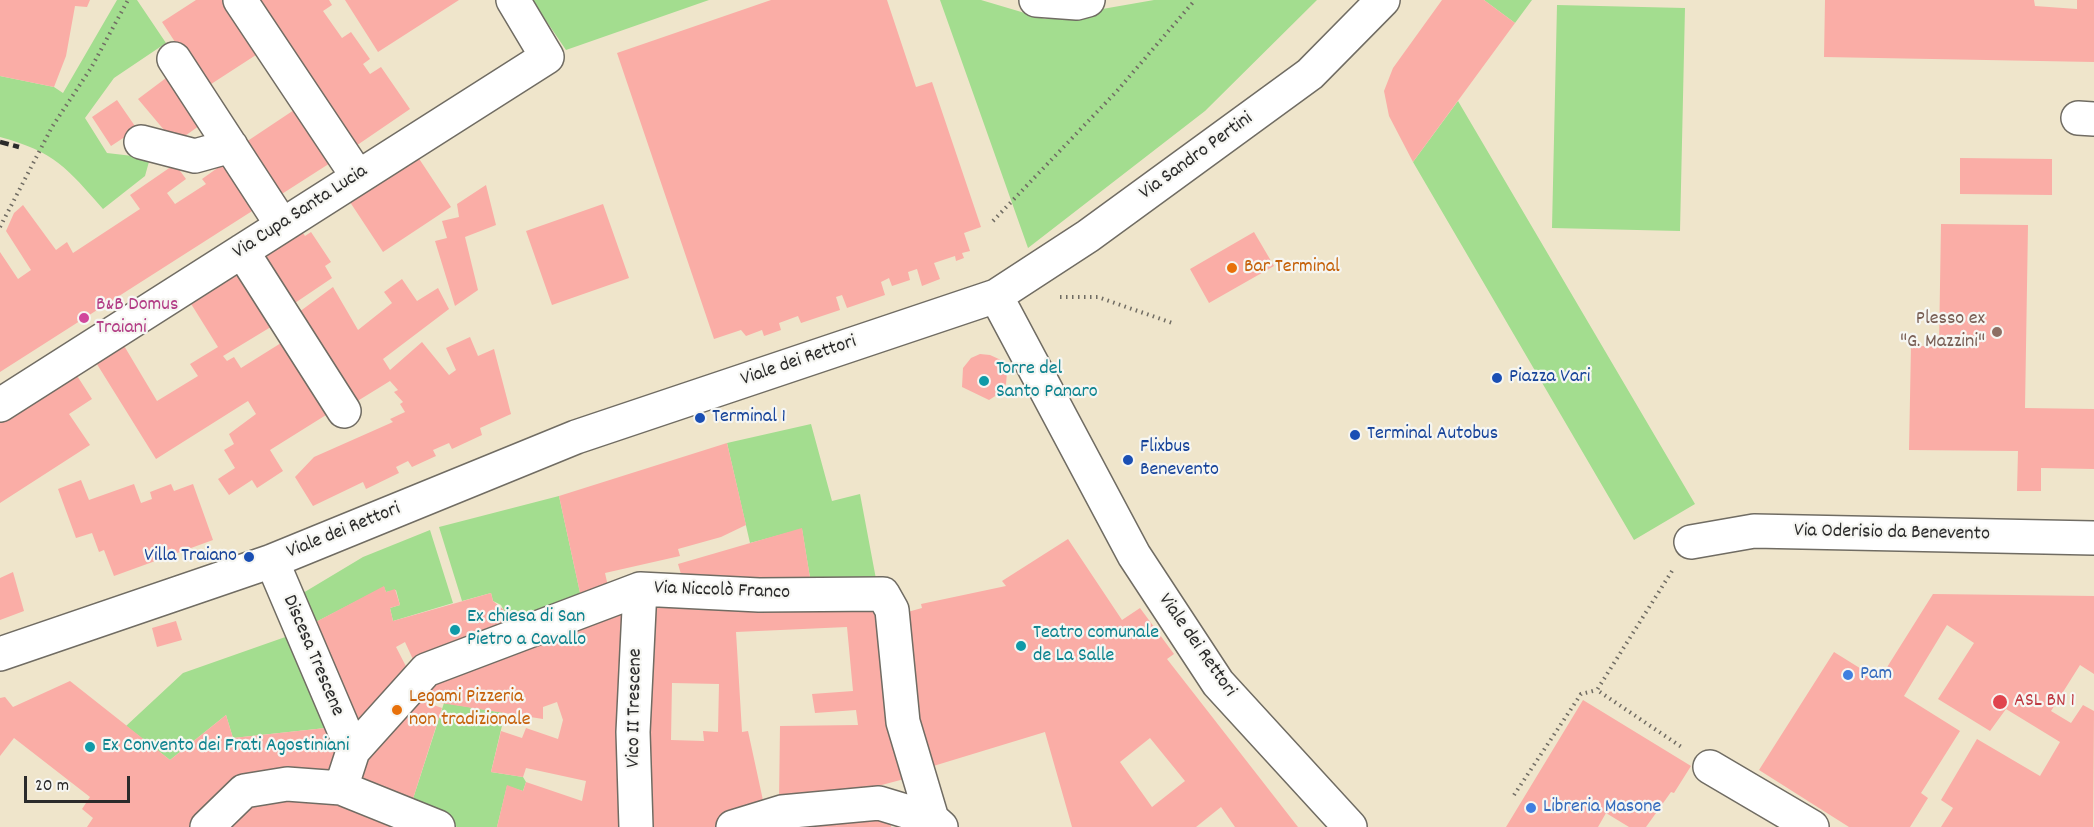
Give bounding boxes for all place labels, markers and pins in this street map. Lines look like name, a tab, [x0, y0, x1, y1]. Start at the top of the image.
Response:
place label: Bar Terminal	[1244, 256, 1340, 280]
marker: Bar Terminal	[1225, 261, 1239, 275]
place label: B&B Domus Traiani	[96, 294, 178, 341]
place label: Plesso ex "G. Mazzini"	[1900, 308, 1985, 355]
marker: B&B Domus Traiani	[77, 311, 91, 325]
marker: Plesso ex "G. Mazzini"	[1990, 325, 2004, 339]
place label: Torre del Santo Panaro	[996, 358, 1098, 405]
place label: Piazza Vari	[1509, 366, 1590, 390]
marker: Piazza Vari	[1490, 371, 1504, 385]
marker: Torre del Santo Panaro	[977, 374, 991, 388]
place label: Terminal 1	[712, 406, 786, 430]
marker: Terminal 1	[693, 411, 707, 425]
place label: Terminal Autobus	[1367, 423, 1498, 447]
marker: Terminal Autobus	[1348, 428, 1362, 442]
place label: Flixbus Benevento	[1140, 436, 1219, 483]
marker: Flixbus Benevento	[1121, 453, 1135, 467]
place label: Villa Traiano	[144, 545, 237, 569]
marker: Villa Traiano	[242, 550, 256, 564]
place label: Ex chiesa di San Pietro a Cavallo	[467, 606, 586, 653]
place label: Teatro comunale de La Salle	[1033, 622, 1159, 669]
marker: Ex chiesa di San Pietro a Cavallo	[448, 623, 462, 637]
marker: Teatro comunale de La Salle	[1014, 639, 1028, 653]
place label: Pam	[1860, 663, 1892, 687]
marker: Pam	[1841, 668, 1855, 682]
place label: Legami Pizzeria non tradizionale	[409, 686, 531, 733]
place label: ASL BN 1	[2014, 690, 2075, 714]
marker: ASL BN 1	[1991, 693, 2009, 711]
marker: Legami Pizzeria non tradizionale	[390, 703, 404, 717]
place label: Ex Convento dei Frati Agostiniani	[102, 735, 349, 759]
marker: Ex Convento dei Frati Agostiniani	[83, 740, 97, 754]
place label: Libreria Masone	[1543, 796, 1661, 820]
marker: Libreria Masone	[1524, 801, 1538, 815]

